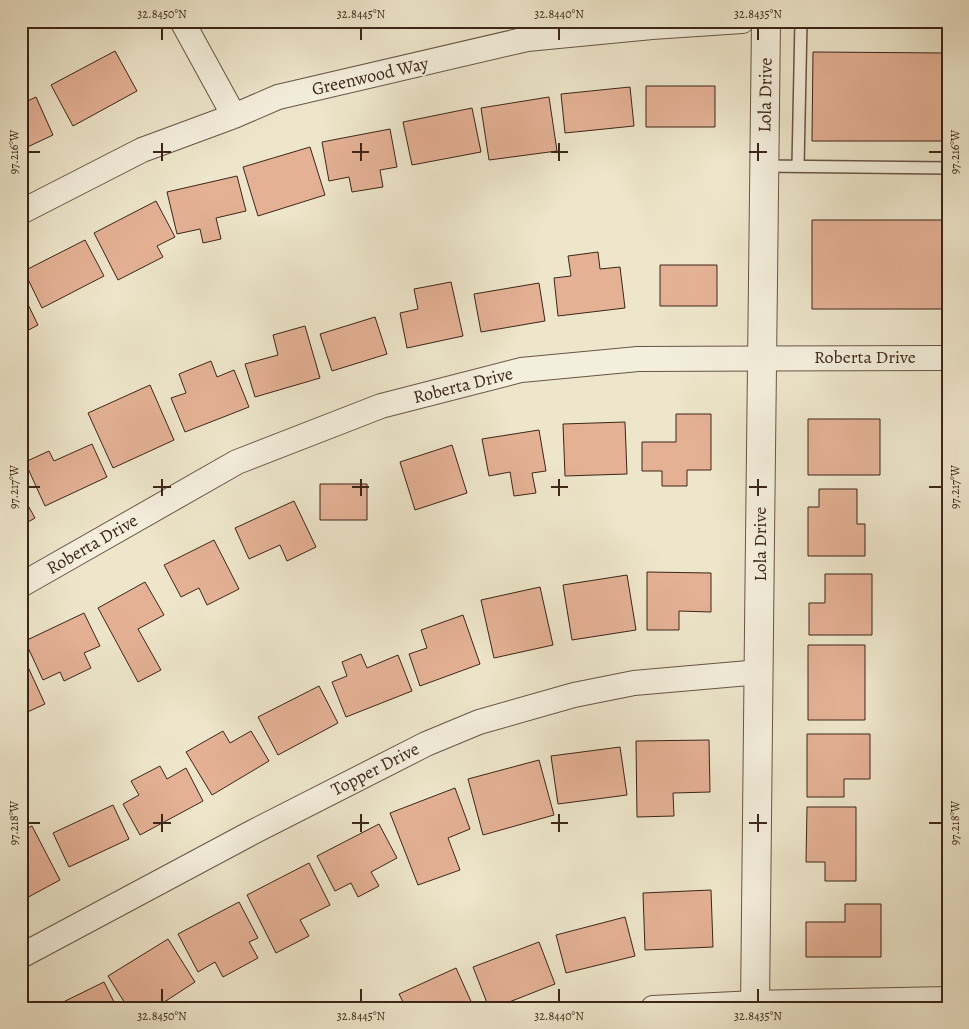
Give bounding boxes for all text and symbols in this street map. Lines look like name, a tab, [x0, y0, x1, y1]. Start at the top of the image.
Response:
text: 32.8450°N	[137, 6, 187, 22]
text: 32.8445°N	[337, 6, 386, 22]
text: 32.8440°N	[534, 6, 584, 22]
text: 32.8435°N	[734, 6, 782, 22]
street label: Greenwood Way	[309, 51, 432, 101]
street label: Lola Drive	[752, 57, 778, 133]
text: 97.216°W	[6, 129, 22, 174]
text: 97.216°W	[947, 129, 963, 174]
street label: Roberta Drive	[814, 345, 916, 369]
street label: Roberta Drive	[411, 361, 515, 409]
text: 97.217°W	[6, 464, 22, 509]
text: 97.217°W	[947, 464, 963, 509]
street label: Lola Drive	[748, 507, 772, 581]
street label: Roberta Drive	[42, 508, 142, 580]
street label: Topper Drive	[327, 737, 423, 801]
text: 97.218°W	[6, 800, 22, 845]
text: 97.218°W	[947, 800, 963, 845]
text: 32.8450°N	[137, 1008, 187, 1024]
text: 32.8445°N	[337, 1008, 386, 1024]
text: 32.8440°N	[534, 1008, 584, 1024]
text: 32.8435°N	[734, 1008, 782, 1024]

